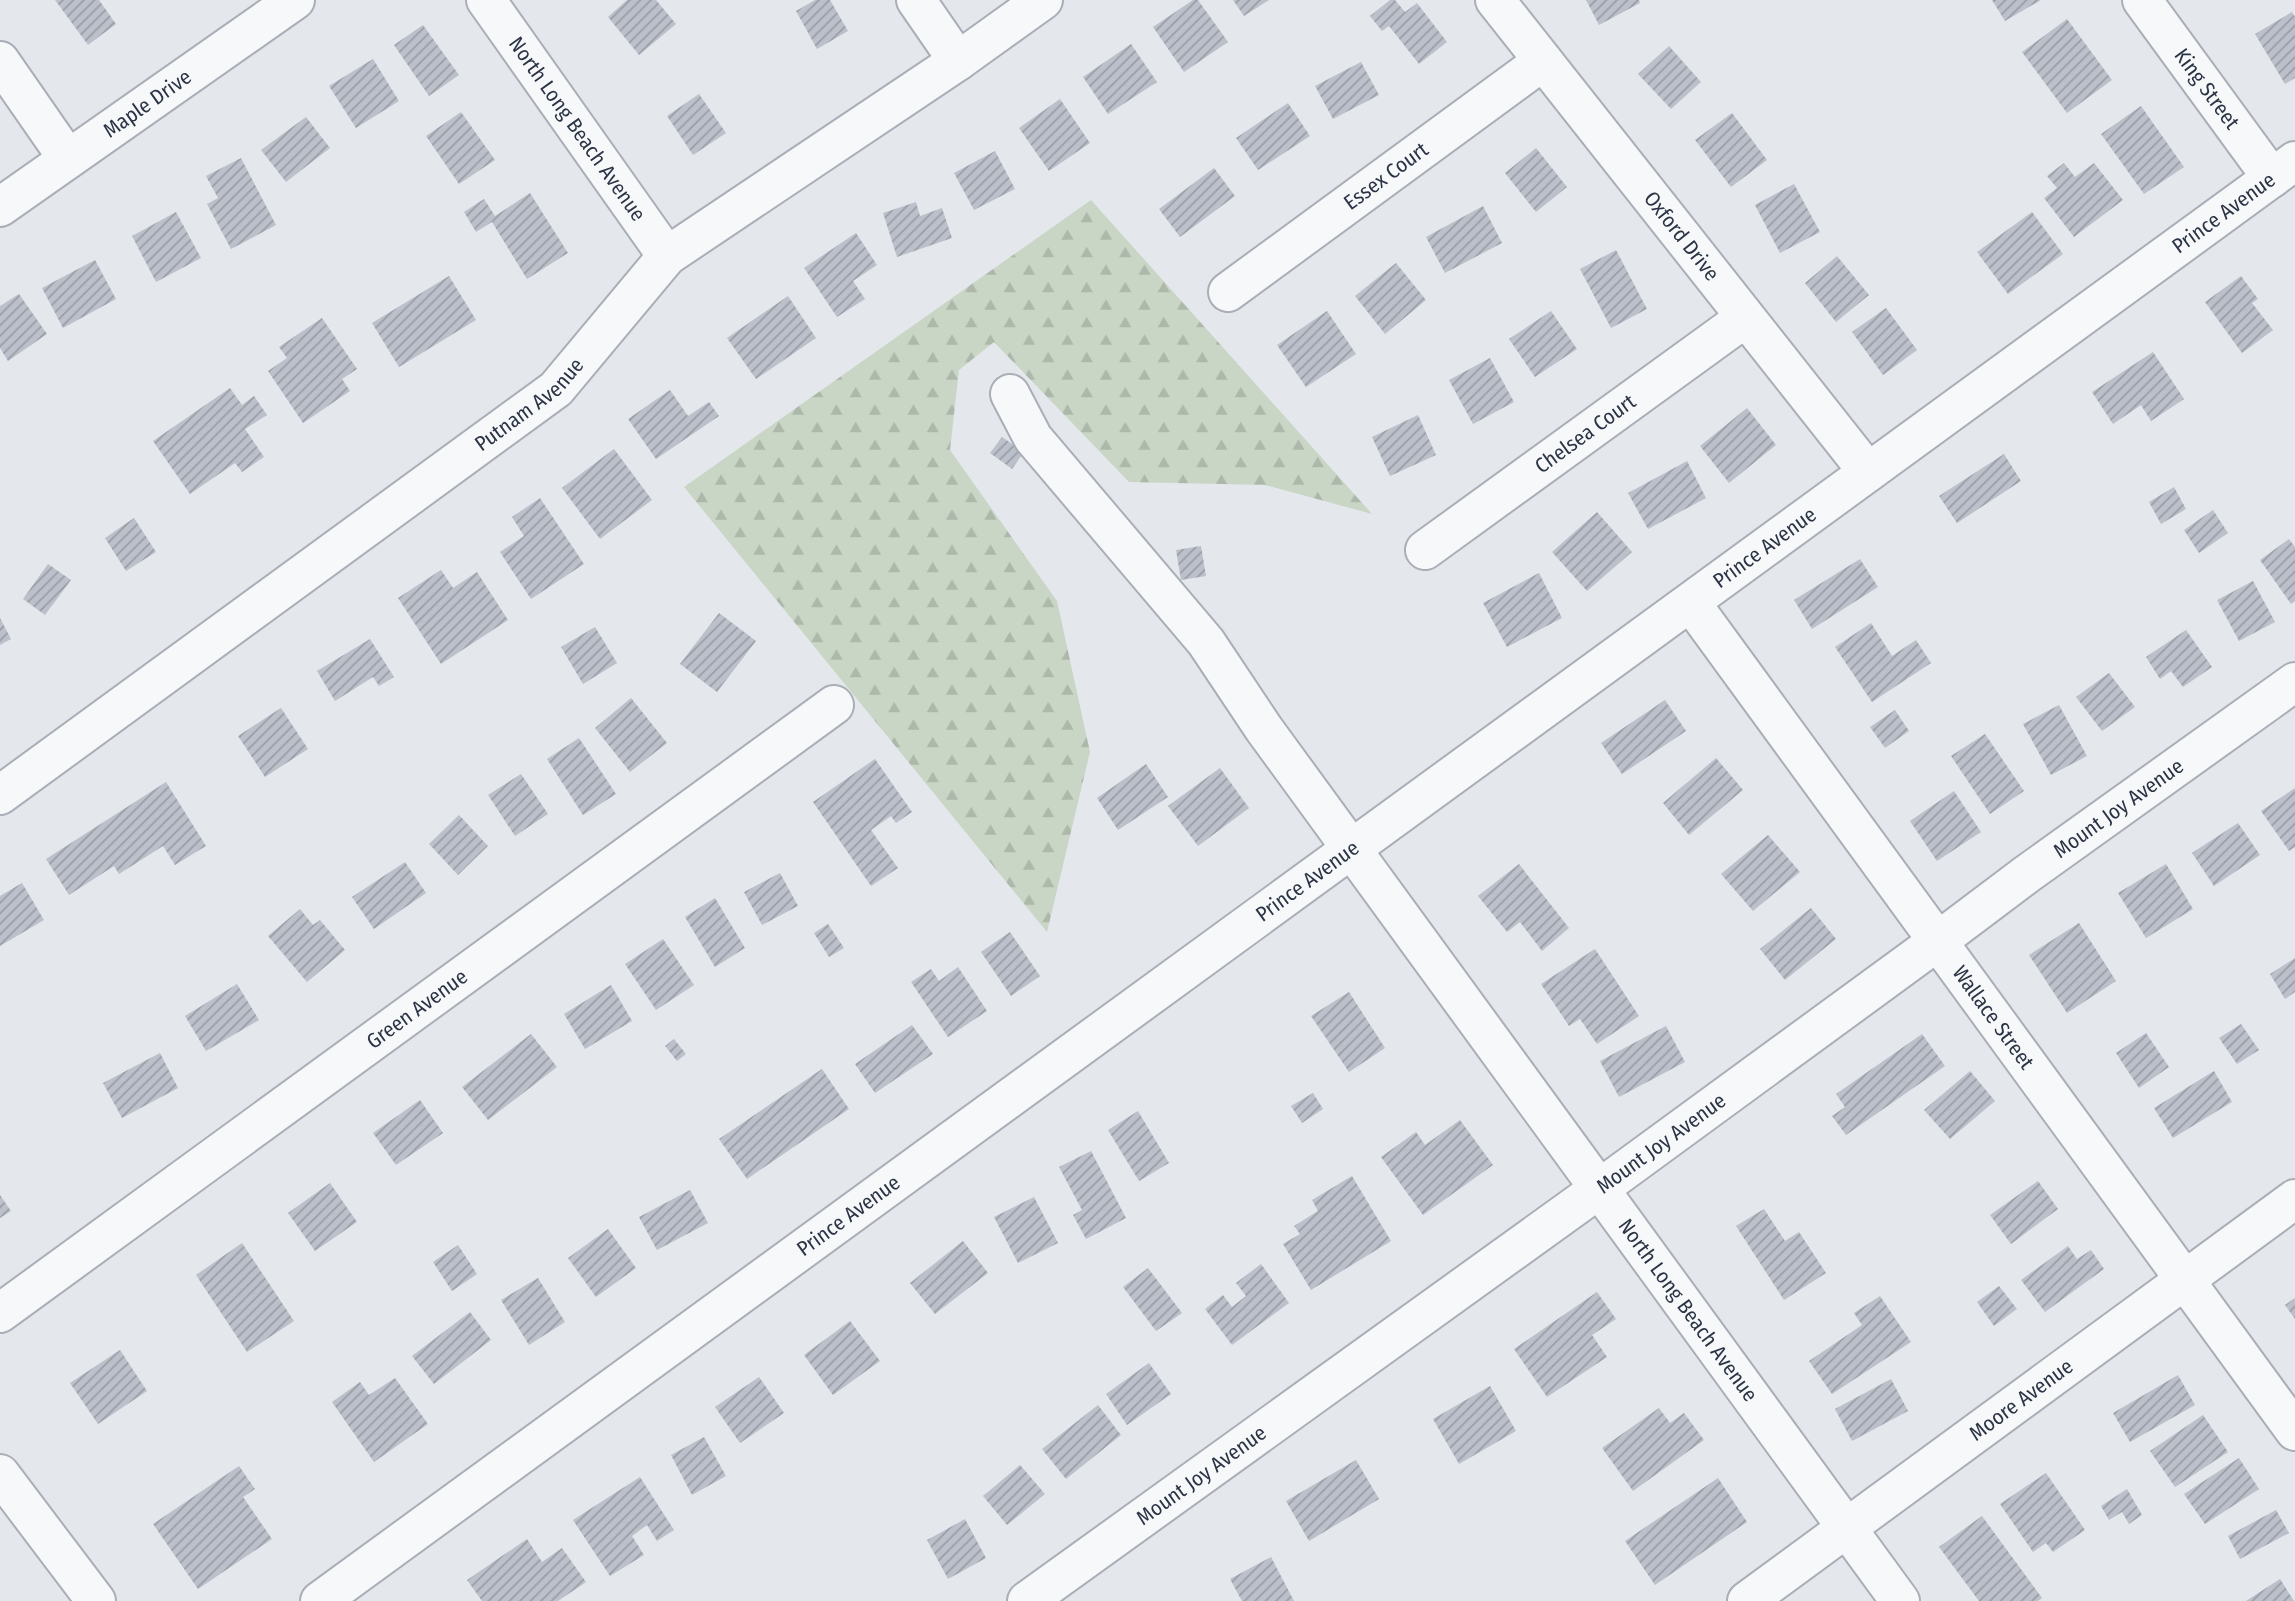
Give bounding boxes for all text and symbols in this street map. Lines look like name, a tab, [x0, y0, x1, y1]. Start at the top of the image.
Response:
street label: North Long Beach Avenue	[503, 32, 651, 226]
street label: King Street	[2169, 43, 2245, 135]
street label: Maple Drive	[98, 64, 196, 143]
street label: Essex Court	[1339, 136, 1433, 216]
street label: Prince Avenue	[2167, 167, 2280, 259]
street label: Oxford Drive	[1638, 186, 1725, 286]
street label: Putnam Avenue	[470, 353, 589, 457]
street label: Chelsea Court	[1530, 388, 1641, 479]
street label: Prince Avenue	[1708, 501, 1821, 594]
street label: Mount Joy Avenue	[2048, 753, 2189, 864]
street label: Prince Avenue	[1251, 835, 1364, 927]
street label: Wallace Street	[1947, 960, 2040, 1075]
street label: Green Avenue	[361, 964, 473, 1054]
street label: Mount Joy Avenue	[1591, 1088, 1731, 1199]
street label: Prince Avenue	[792, 1169, 905, 1262]
street label: North Long Beach Avenue	[1613, 1214, 1763, 1407]
street label: Moore Avenue	[1964, 1353, 2078, 1447]
street label: Mount Joy Avenue	[1131, 1420, 1272, 1531]

